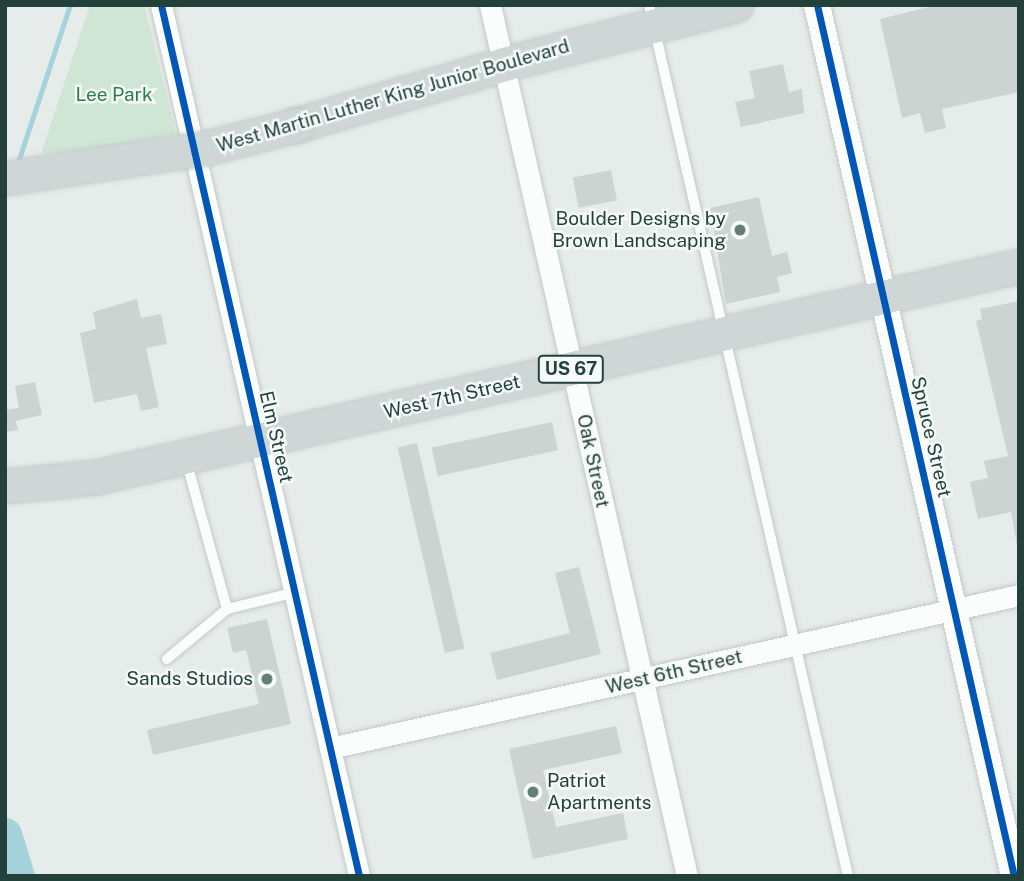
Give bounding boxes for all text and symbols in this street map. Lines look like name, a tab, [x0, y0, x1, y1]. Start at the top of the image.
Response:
street label: West Martin Luther King Junior Boulevard	[214, 35, 572, 157]
park label: Lee Park	[75, 84, 153, 106]
place label: Boulder Designs by Brown Landscaping	[552, 208, 726, 252]
marker: Boulder Designs by Brown Landscaping	[732, 222, 748, 238]
road number: US 67	[538, 354, 604, 384]
street label: West 7th Street	[382, 370, 522, 424]
street label: Spruce Street	[906, 374, 956, 500]
street label: Elm Street	[254, 389, 298, 485]
street label: Oak Street	[572, 412, 614, 510]
street label: West 6th Street	[603, 645, 745, 699]
place label: Sands Studios	[126, 668, 253, 690]
marker: Sands Studios	[259, 671, 275, 687]
place label: Patriot Apartments	[547, 770, 651, 814]
marker: Patriot Apartments	[525, 784, 541, 800]

